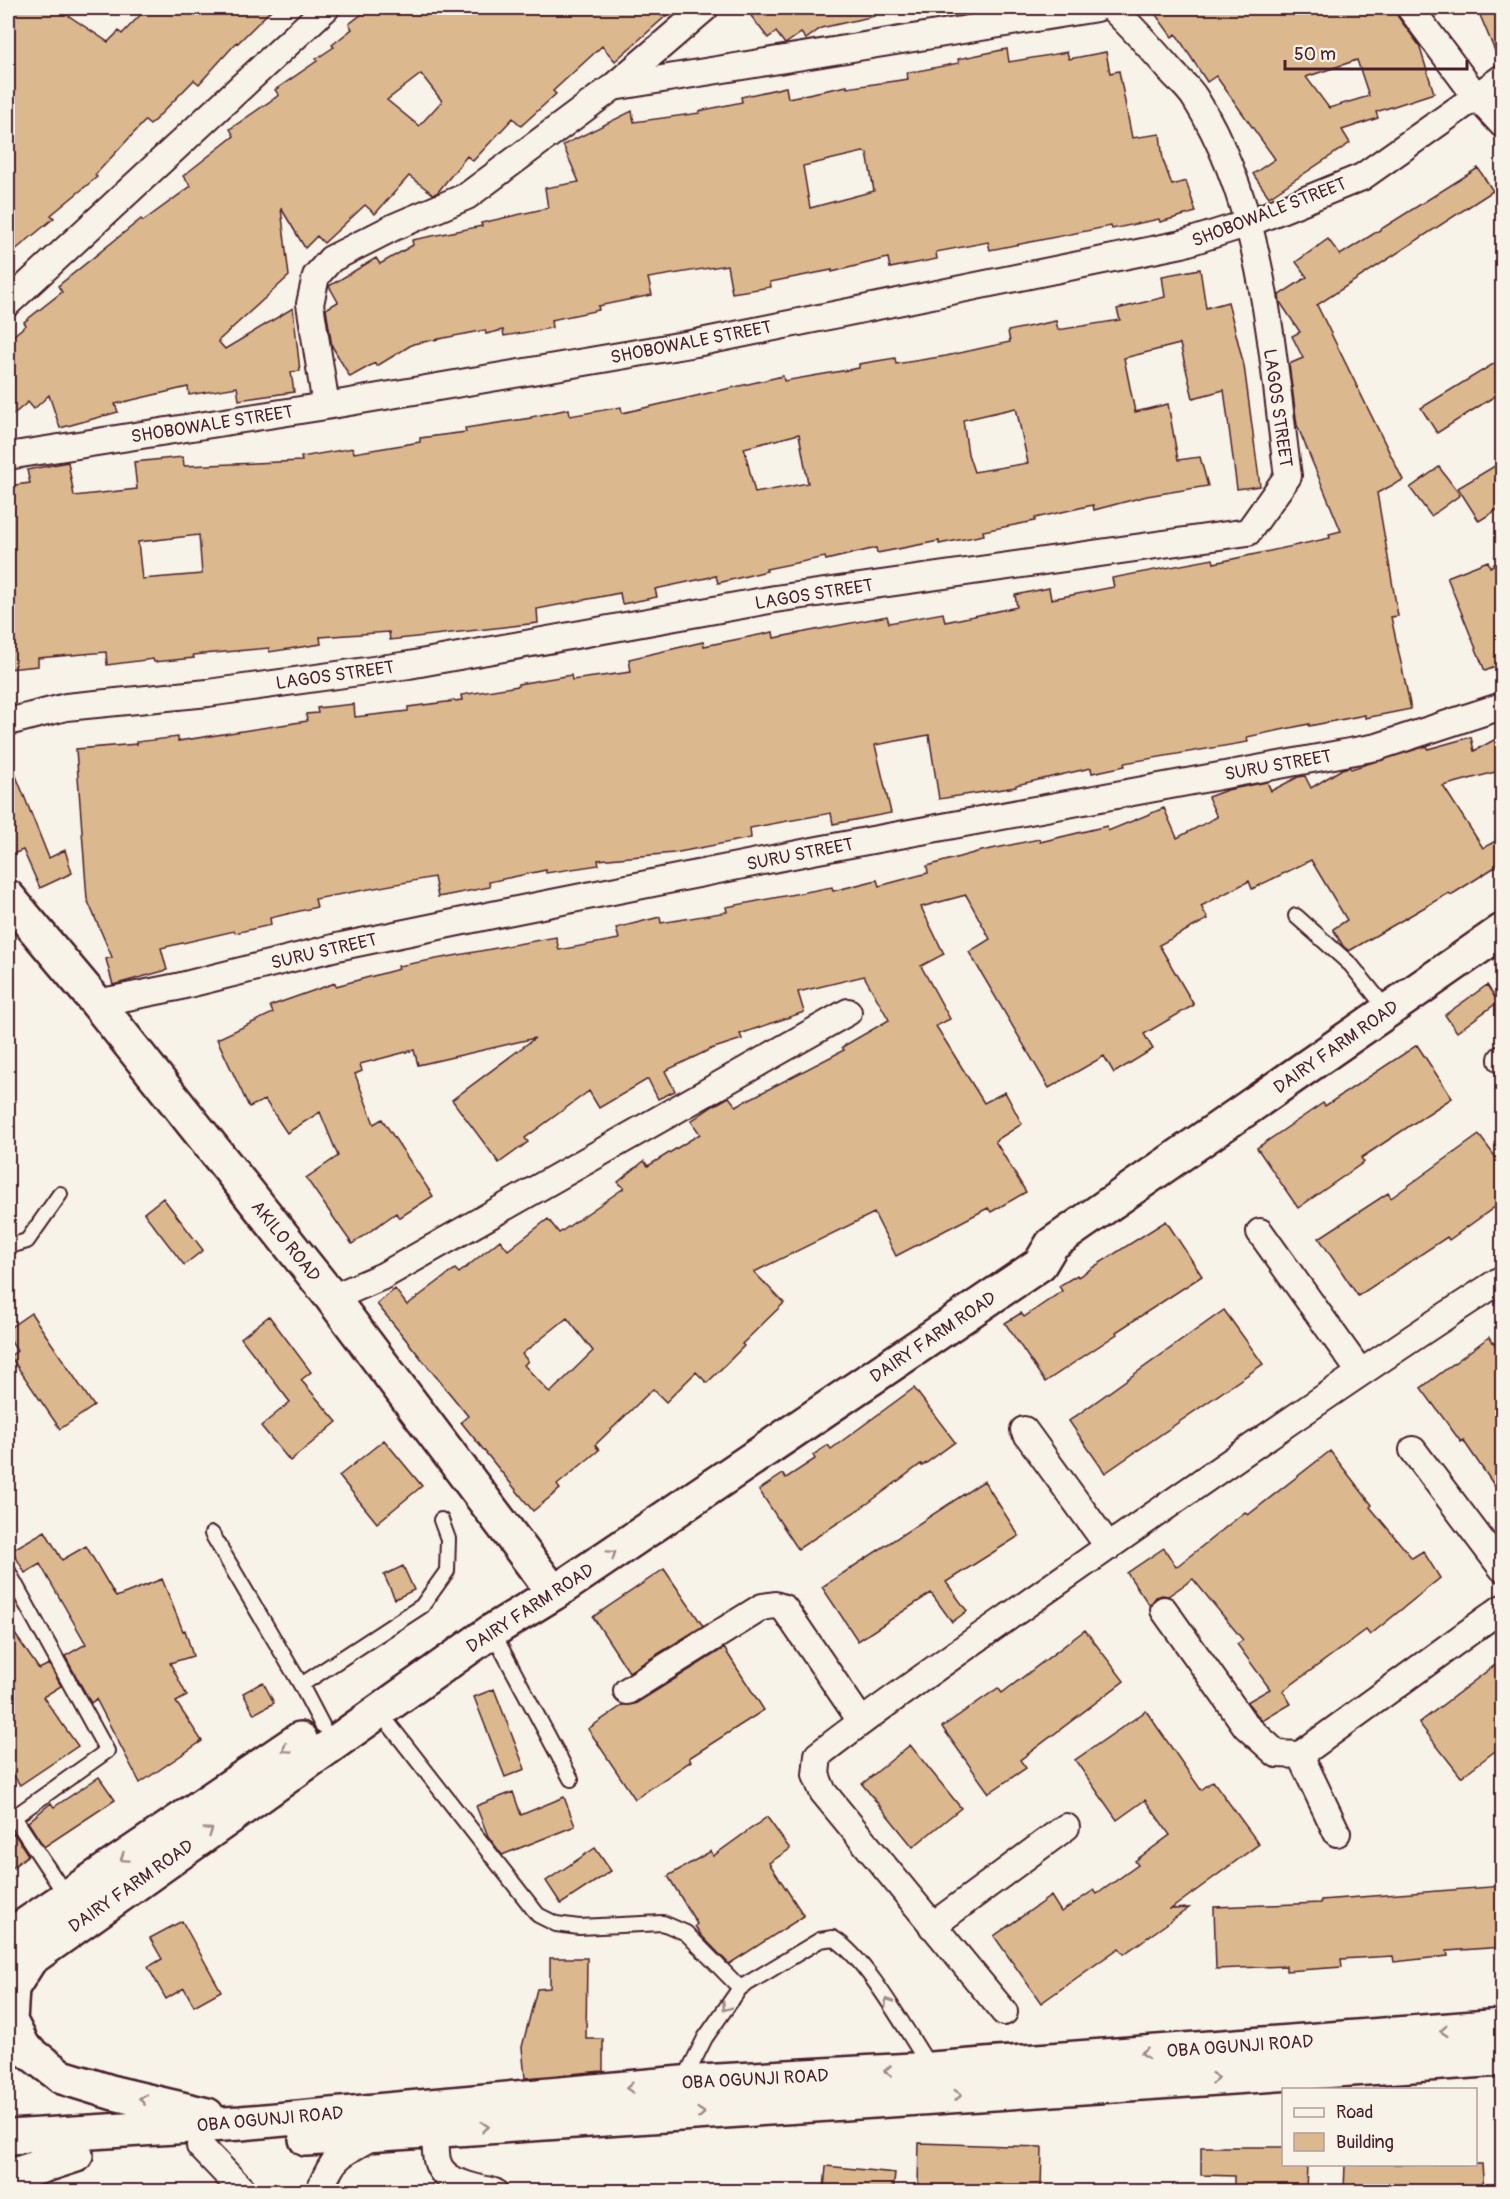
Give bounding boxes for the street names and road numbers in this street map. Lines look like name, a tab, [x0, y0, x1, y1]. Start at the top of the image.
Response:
street label: SHOBOWALE STREET	[1189, 172, 1350, 253]
street label: SHOBOWALE STREET	[608, 316, 774, 369]
street label: LAGOS STREET	[1258, 347, 1297, 469]
street label: SHOBOWALE STREET	[129, 400, 295, 449]
street label: LAGOS STREET	[753, 574, 875, 615]
street label: LAGOS STREET	[274, 656, 396, 695]
street label: SURU STREET	[1223, 745, 1333, 786]
street label: SURU STREET	[745, 833, 855, 876]
street label: SURU STREET	[269, 928, 379, 975]
street label: DAIRY FARM ROAD	[1269, 996, 1403, 1099]
street label: AKILO ROAD	[246, 1196, 325, 1287]
street label: DAIRY FARM ROAD	[866, 1287, 1001, 1388]
street label: DAIRY FARM ROAD	[462, 1559, 598, 1658]
street label: DAIRY FARM ROAD	[64, 1835, 198, 1938]
street label: OBA OGUNJI ROAD	[1166, 2030, 1314, 2063]
street label: OBA OGUNJI ROAD	[681, 2064, 829, 2095]
street label: OBA OGUNJI ROAD	[196, 2102, 344, 2137]

